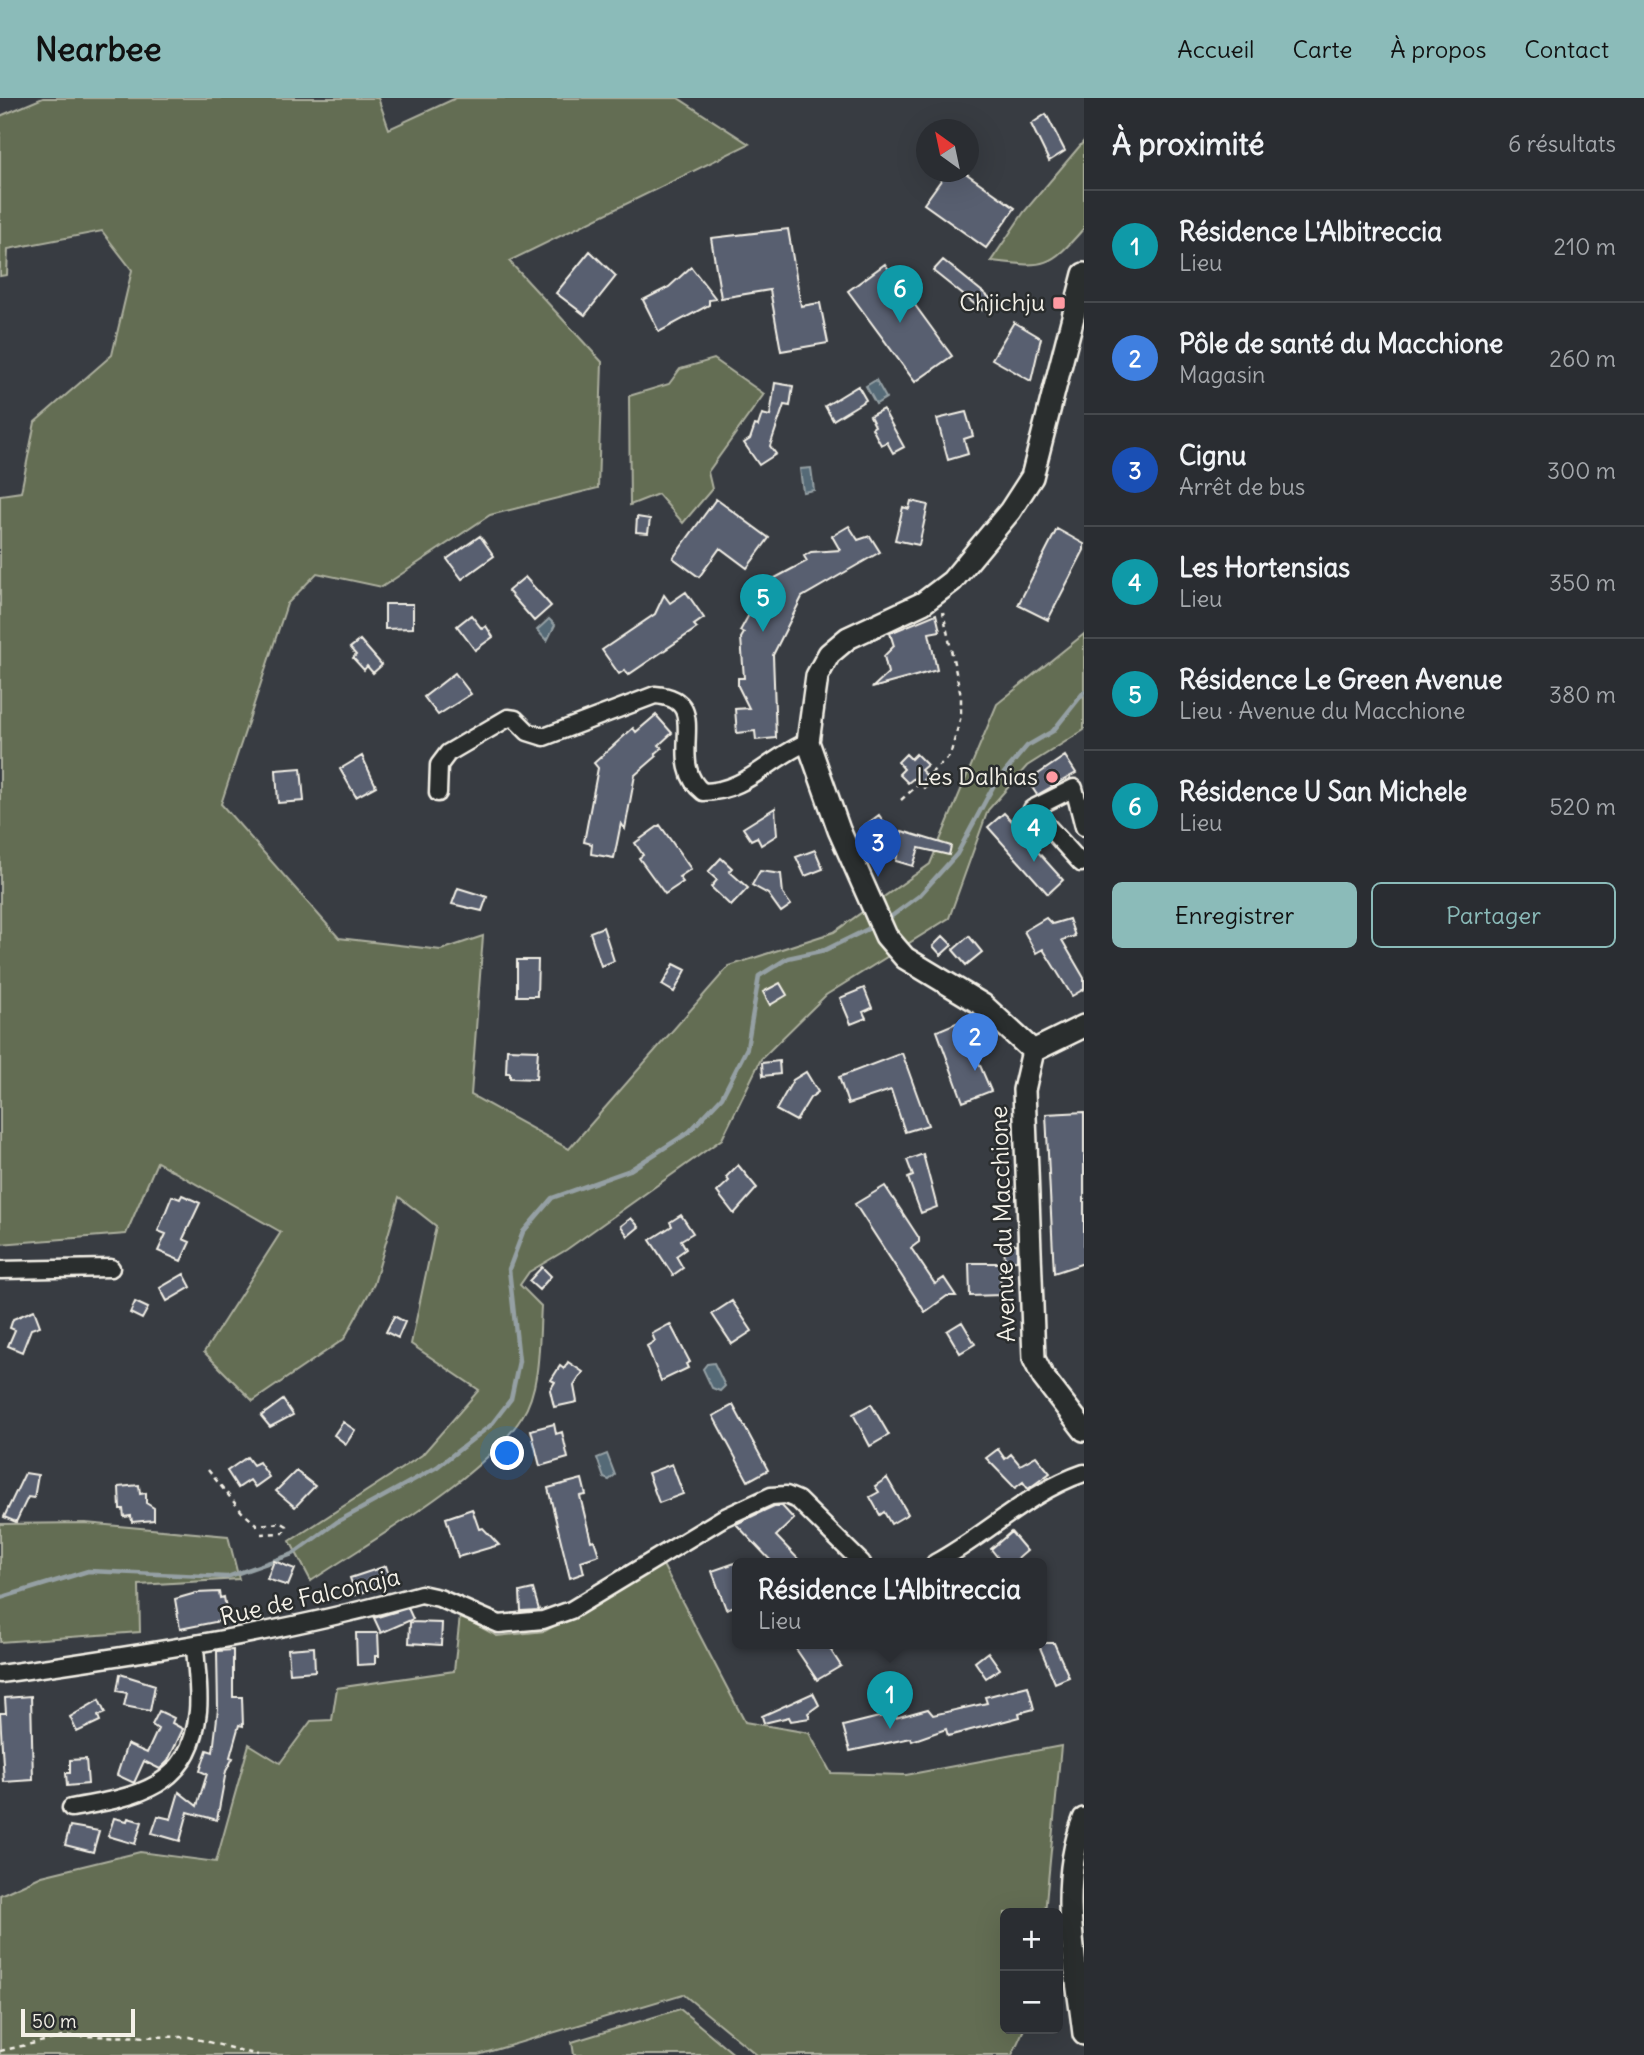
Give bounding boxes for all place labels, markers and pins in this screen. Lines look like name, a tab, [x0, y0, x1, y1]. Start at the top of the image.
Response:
pin: 6	[877, 265, 923, 323]
place label: Chjichju	[959, 287, 1045, 317]
marker: Chjichju	[1051, 295, 1067, 311]
pin: 5	[740, 574, 786, 632]
place label: Les Dalhias	[916, 761, 1038, 791]
marker: Les Dalhias	[1044, 769, 1060, 785]
pin: 4	[1011, 804, 1057, 862]
pin: 3	[855, 819, 901, 877]
pin: 2	[952, 1013, 998, 1071]
pin: 1	[867, 1671, 913, 1729]

